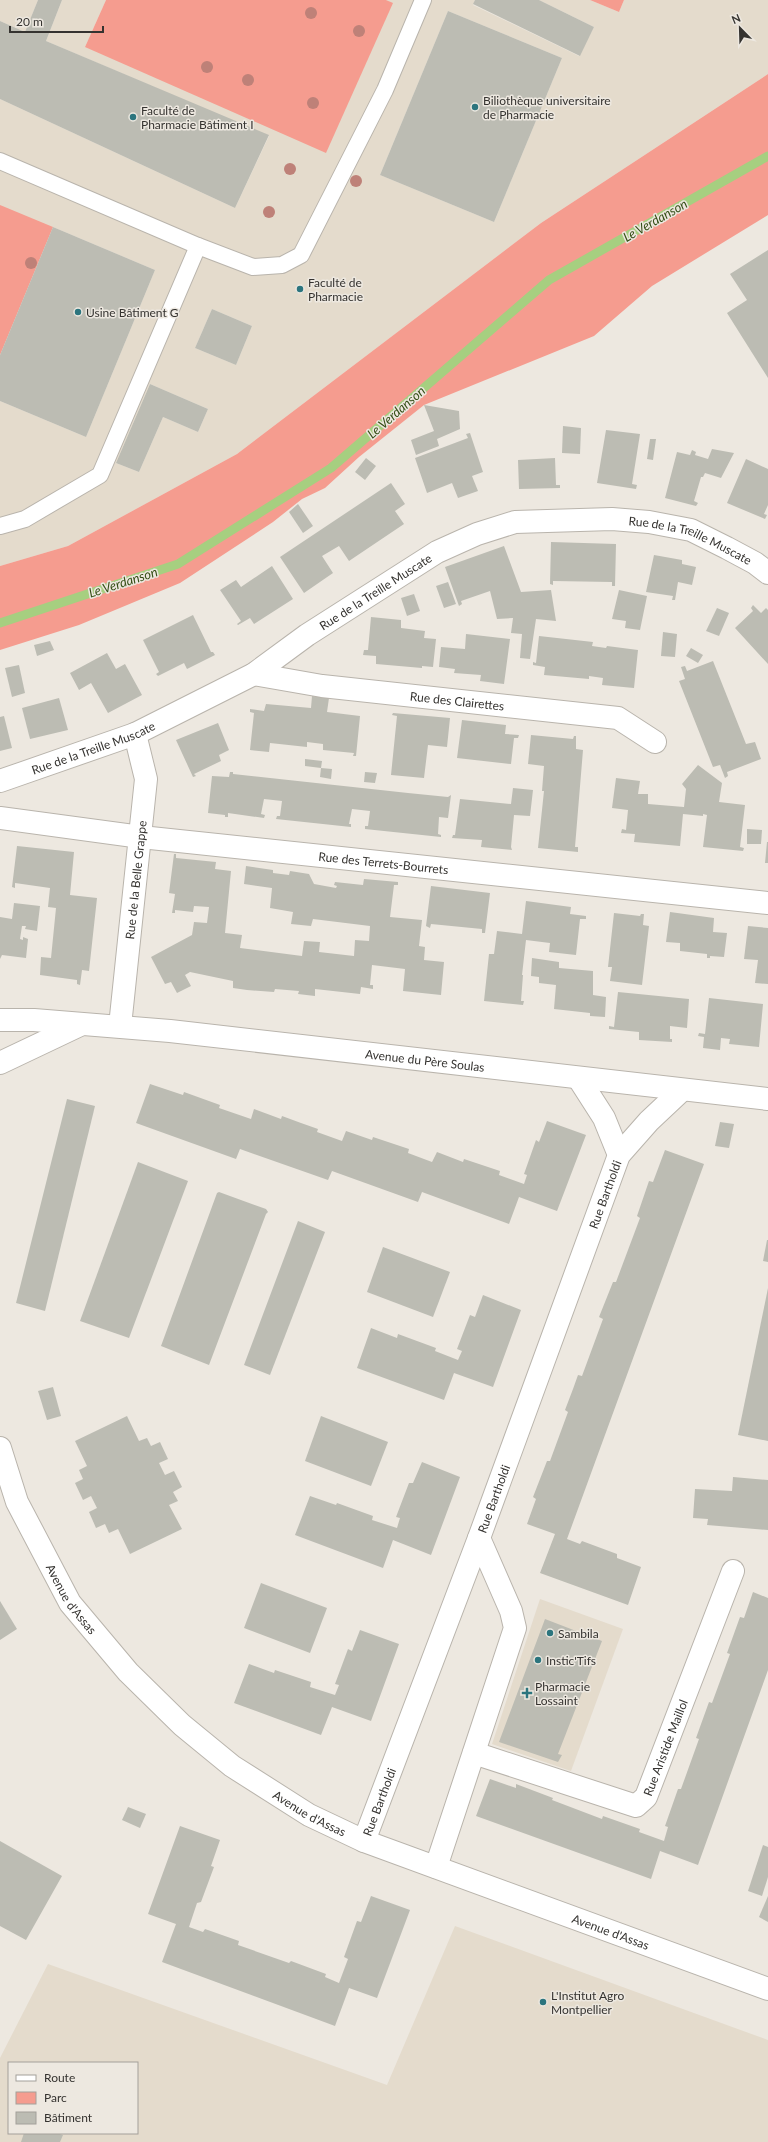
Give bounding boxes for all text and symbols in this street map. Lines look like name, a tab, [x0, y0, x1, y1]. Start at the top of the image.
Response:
scale bar	[10, 8, 103, 34]
north arrow	[720, 8, 760, 48]
text: N	[729, 11, 742, 26]
text: 20 m	[16, 14, 43, 29]
place label: Biliothèque universitaire de Pharmacie	[483, 93, 611, 122]
marker: Biliothèque universitaire de Pharmacie	[470, 102, 480, 112]
place label: Faculté de Pharmacie Bâtiment I	[141, 103, 254, 132]
marker: Faculté de Pharmacie Bâtiment I	[128, 112, 138, 122]
water label: Le Verdanson	[620, 195, 690, 245]
place label: Faculté de Pharmacie	[308, 275, 363, 304]
marker: Faculté de Pharmacie	[295, 284, 305, 294]
place label: Usine Bâtiment G	[86, 305, 179, 320]
marker: Usine Bâtiment G	[73, 307, 83, 317]
water label: Le Verdanson	[364, 382, 428, 441]
street label: Rue de la Treille Muscate	[628, 513, 754, 567]
street label: Rue de la Treille Muscate	[316, 550, 434, 633]
water label: Le Verdanson	[87, 563, 160, 601]
street label: Rue des Clairettes	[409, 688, 505, 713]
street label: Rue de la Treille Muscate	[29, 718, 157, 777]
street label: Rue de la Belle Grappe	[122, 820, 149, 940]
street label: Rue des Terrets-Bourrets	[318, 848, 449, 877]
street label: Avenue du Père Soulas	[364, 1046, 485, 1074]
street label: Rue Bartholdi	[585, 1158, 624, 1231]
street label: Rue Bartholdi	[474, 1462, 513, 1535]
street label: Avenue d'Assas	[43, 1561, 100, 1637]
place label: Sambila	[558, 1626, 599, 1641]
marker: Sambila	[545, 1628, 555, 1638]
place label: Instic'Tifs	[546, 1653, 596, 1668]
marker: Instic'Tifs	[533, 1655, 543, 1665]
place label: Pharmacie Lossaint	[535, 1679, 590, 1708]
marker: Pharmacie Lossaint	[522, 1688, 532, 1698]
street label: Rue Aristide Maillol	[640, 1697, 690, 1798]
street label: Rue Bartholdi	[359, 1765, 399, 1838]
street label: Avenue d'Assas	[270, 1787, 348, 1839]
street label: Avenue d'Assas	[570, 1910, 651, 1952]
place label: L'Institut Agro Montpellier	[551, 1988, 624, 2017]
marker: L'Institut Agro Montpellier	[538, 1997, 548, 2007]
legend	[8, 2062, 138, 2134]
text: Route	[44, 2070, 75, 2085]
text: Parc	[44, 2090, 67, 2105]
text: Bâtiment	[44, 2110, 93, 2125]

